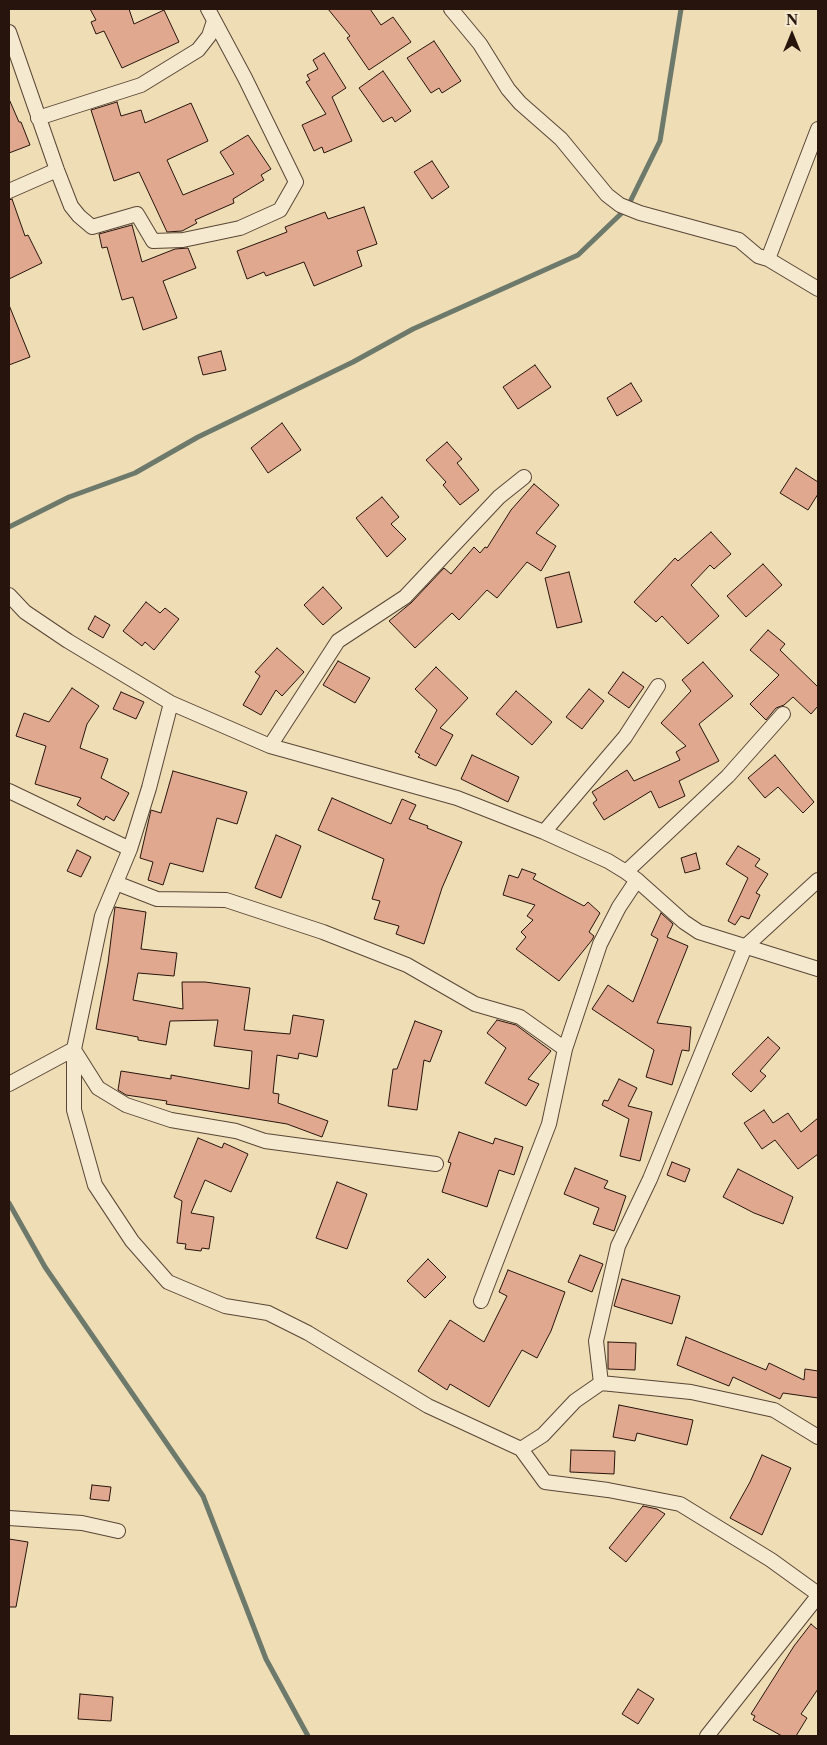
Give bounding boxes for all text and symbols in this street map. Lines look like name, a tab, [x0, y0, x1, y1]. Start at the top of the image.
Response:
north arrow	[767, 10, 817, 60]
text: N	[786, 11, 798, 29]

